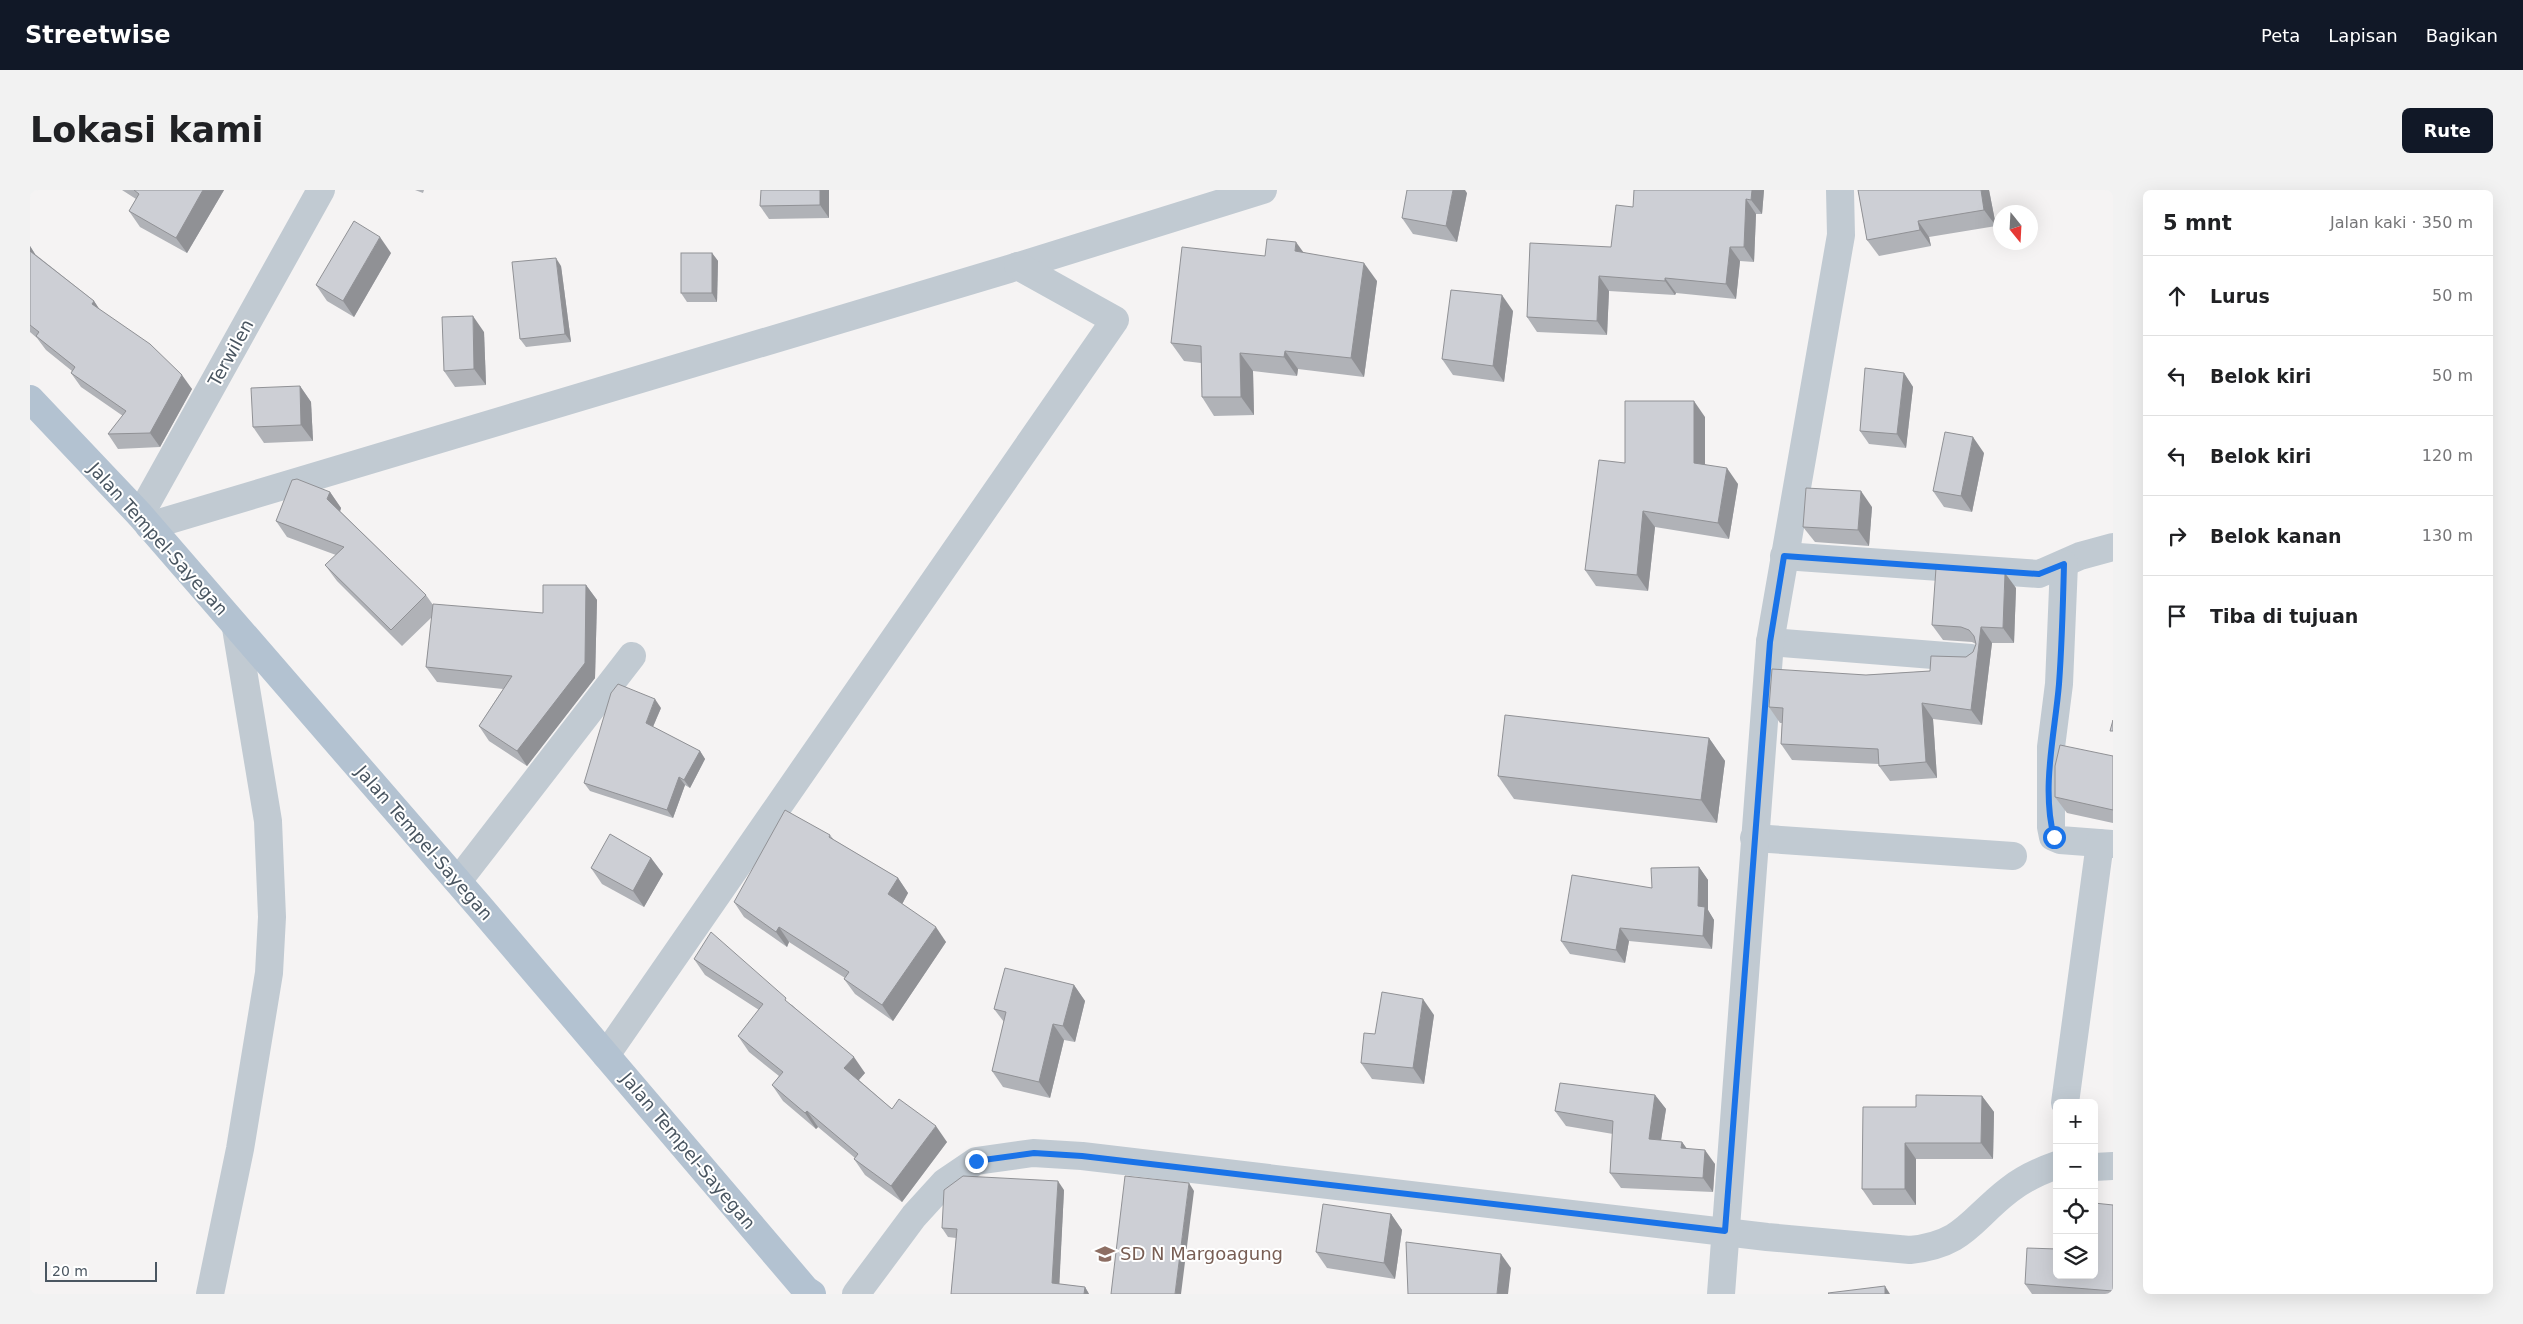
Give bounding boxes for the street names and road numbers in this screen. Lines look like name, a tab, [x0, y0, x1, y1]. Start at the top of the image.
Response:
street label: Terwilen	[203, 315, 258, 391]
street label: Jalan Tempel-Sayegan	[84, 457, 232, 619]
street label: Jalan Tempel-Sayegan	[351, 760, 497, 924]
street label: Jalan Tempel-Sayegan	[616, 1067, 760, 1233]

